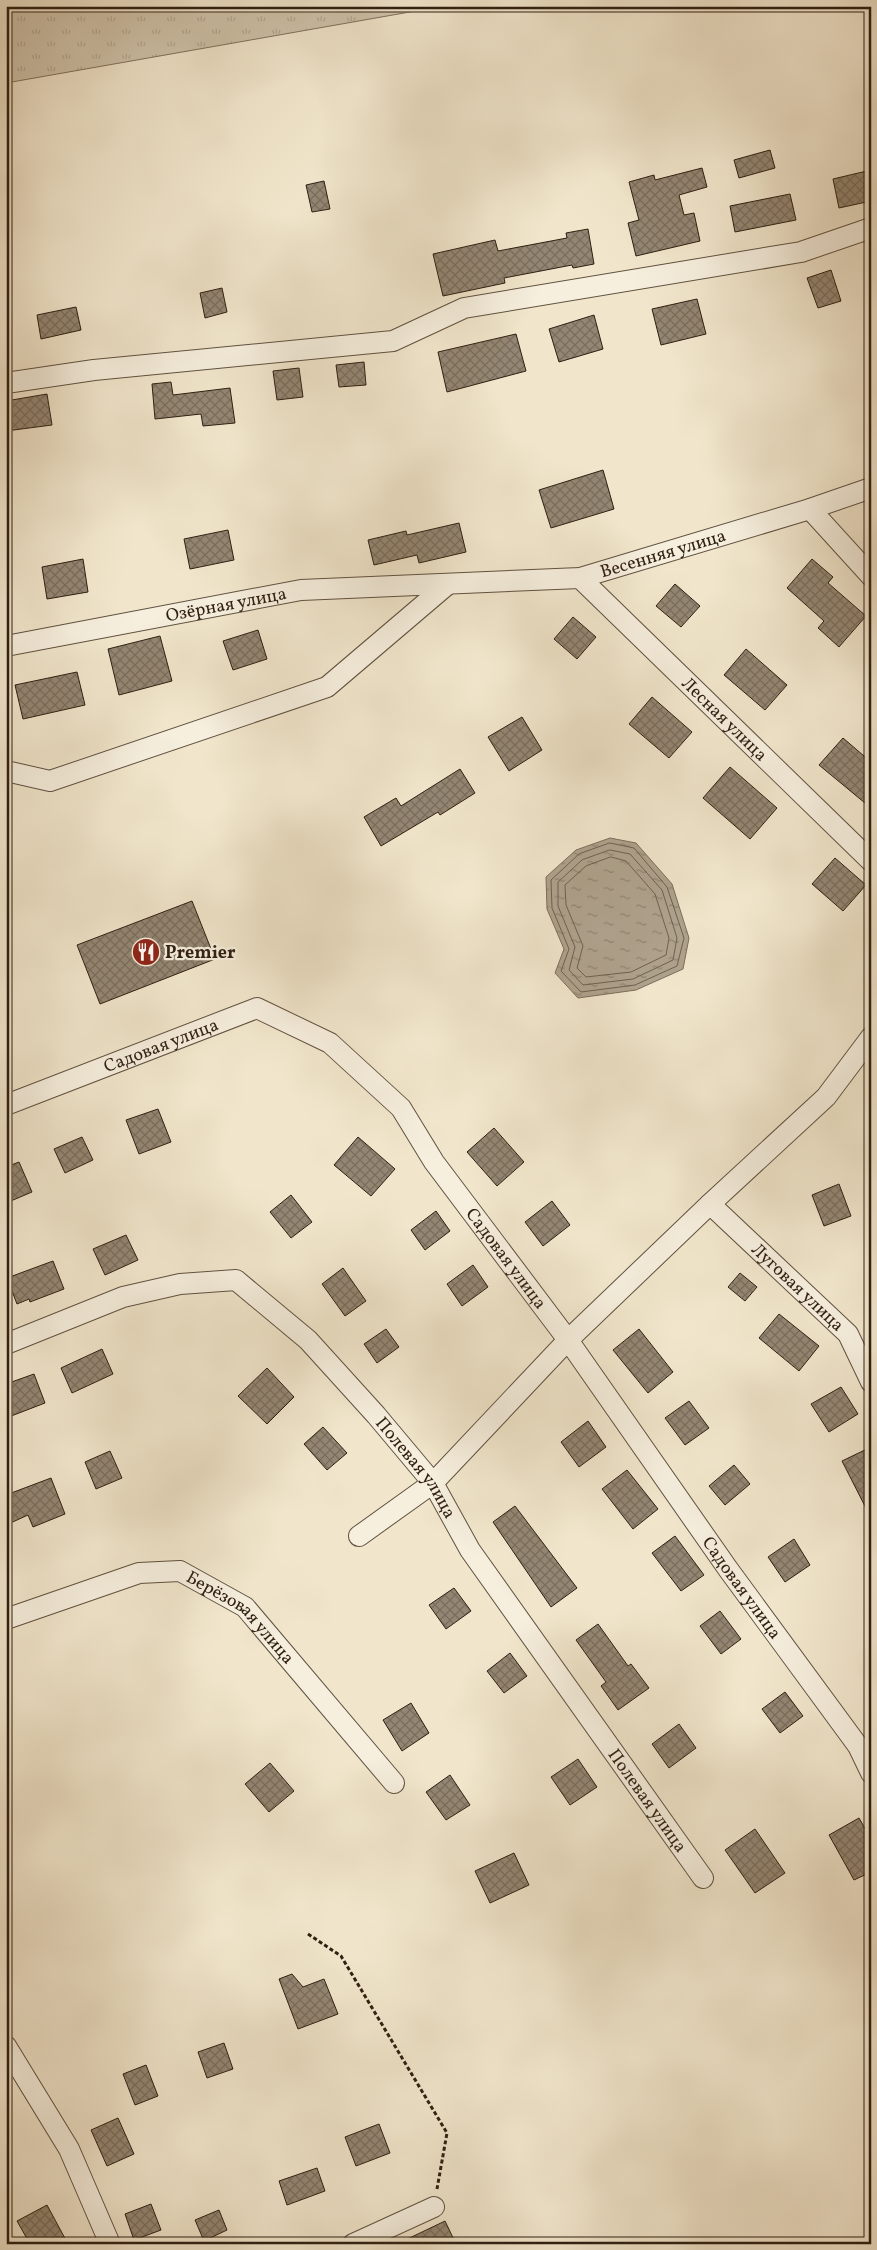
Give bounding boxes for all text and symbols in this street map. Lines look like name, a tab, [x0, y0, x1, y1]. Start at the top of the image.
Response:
street label: Весенняя улица	[597, 524, 729, 585]
street label: Озёрная улица	[164, 582, 289, 629]
street label: Лесная улица	[675, 672, 772, 768]
restaurant icon: Premier	[131, 937, 161, 967]
place label: Premier	[165, 941, 236, 966]
street label: Садовая улица	[100, 1013, 222, 1080]
street label: Садовая улица	[459, 1203, 552, 1315]
street label: Луговая улица	[745, 1238, 849, 1338]
street label: Полевая улица	[369, 1412, 461, 1524]
street label: Садовая улица	[695, 1532, 787, 1645]
street label: Берёзовая улица	[181, 1566, 299, 1670]
street label: Полевая улица	[601, 1744, 692, 1858]

